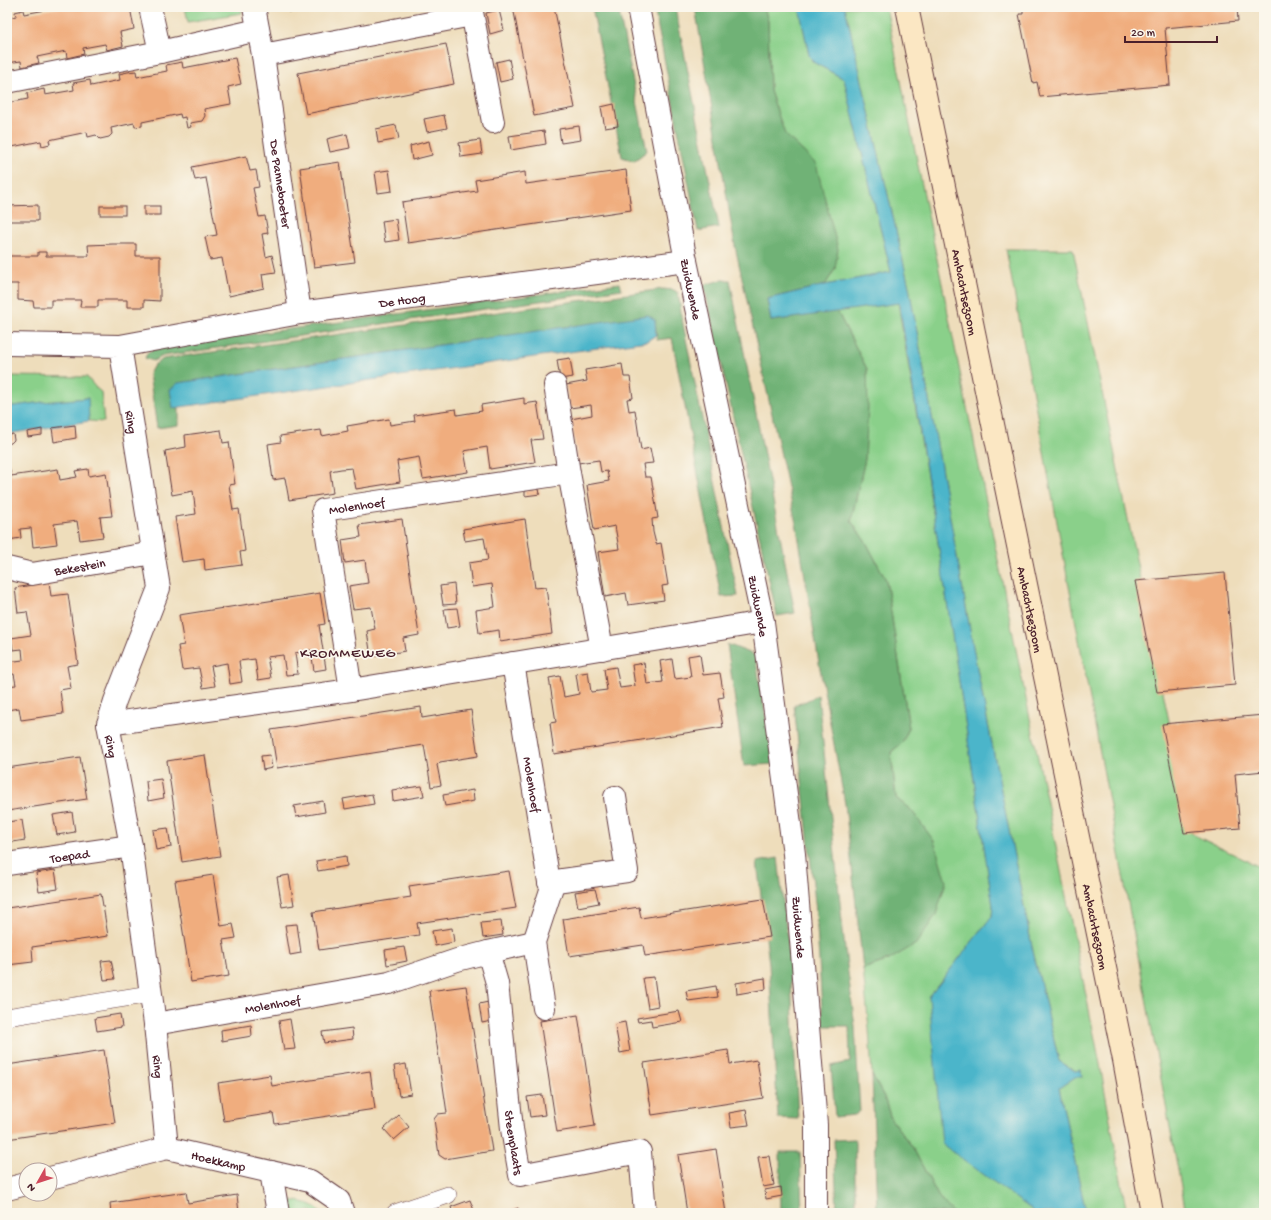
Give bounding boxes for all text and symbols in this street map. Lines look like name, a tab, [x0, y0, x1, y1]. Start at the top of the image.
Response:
scale bar	[1125, 18, 1217, 44]
text: 20 m	[1131, 27, 1156, 41]
street label: De Panneboeter	[265, 138, 293, 231]
street label: Ambachtsezoom	[947, 248, 979, 337]
street label: Zuidwende	[676, 257, 703, 322]
street label: De Hoog	[377, 291, 427, 312]
street label: Ring	[121, 410, 139, 435]
street label: Molenhoef	[328, 496, 387, 519]
street label: Bekestein	[52, 556, 108, 580]
street label: Ambachtsezoom	[1012, 565, 1045, 654]
street label: Zuidwende	[743, 574, 770, 638]
district label: KROMMEWEG	[300, 645, 396, 663]
street label: Ring	[100, 734, 119, 759]
street label: Molenhoef	[519, 756, 543, 815]
street label: Toepad	[48, 847, 92, 868]
street label: Ambachtsezoom	[1078, 883, 1110, 972]
street label: Zuidwende	[787, 896, 807, 959]
street label: Molenhoef	[244, 994, 303, 1018]
street label: Ring	[148, 1055, 165, 1079]
street label: Steenplaats	[500, 1110, 525, 1177]
street label: Hoekkamp	[189, 1149, 247, 1176]
north arrow	[18, 1162, 58, 1202]
text: N	[25, 1180, 39, 1194]

